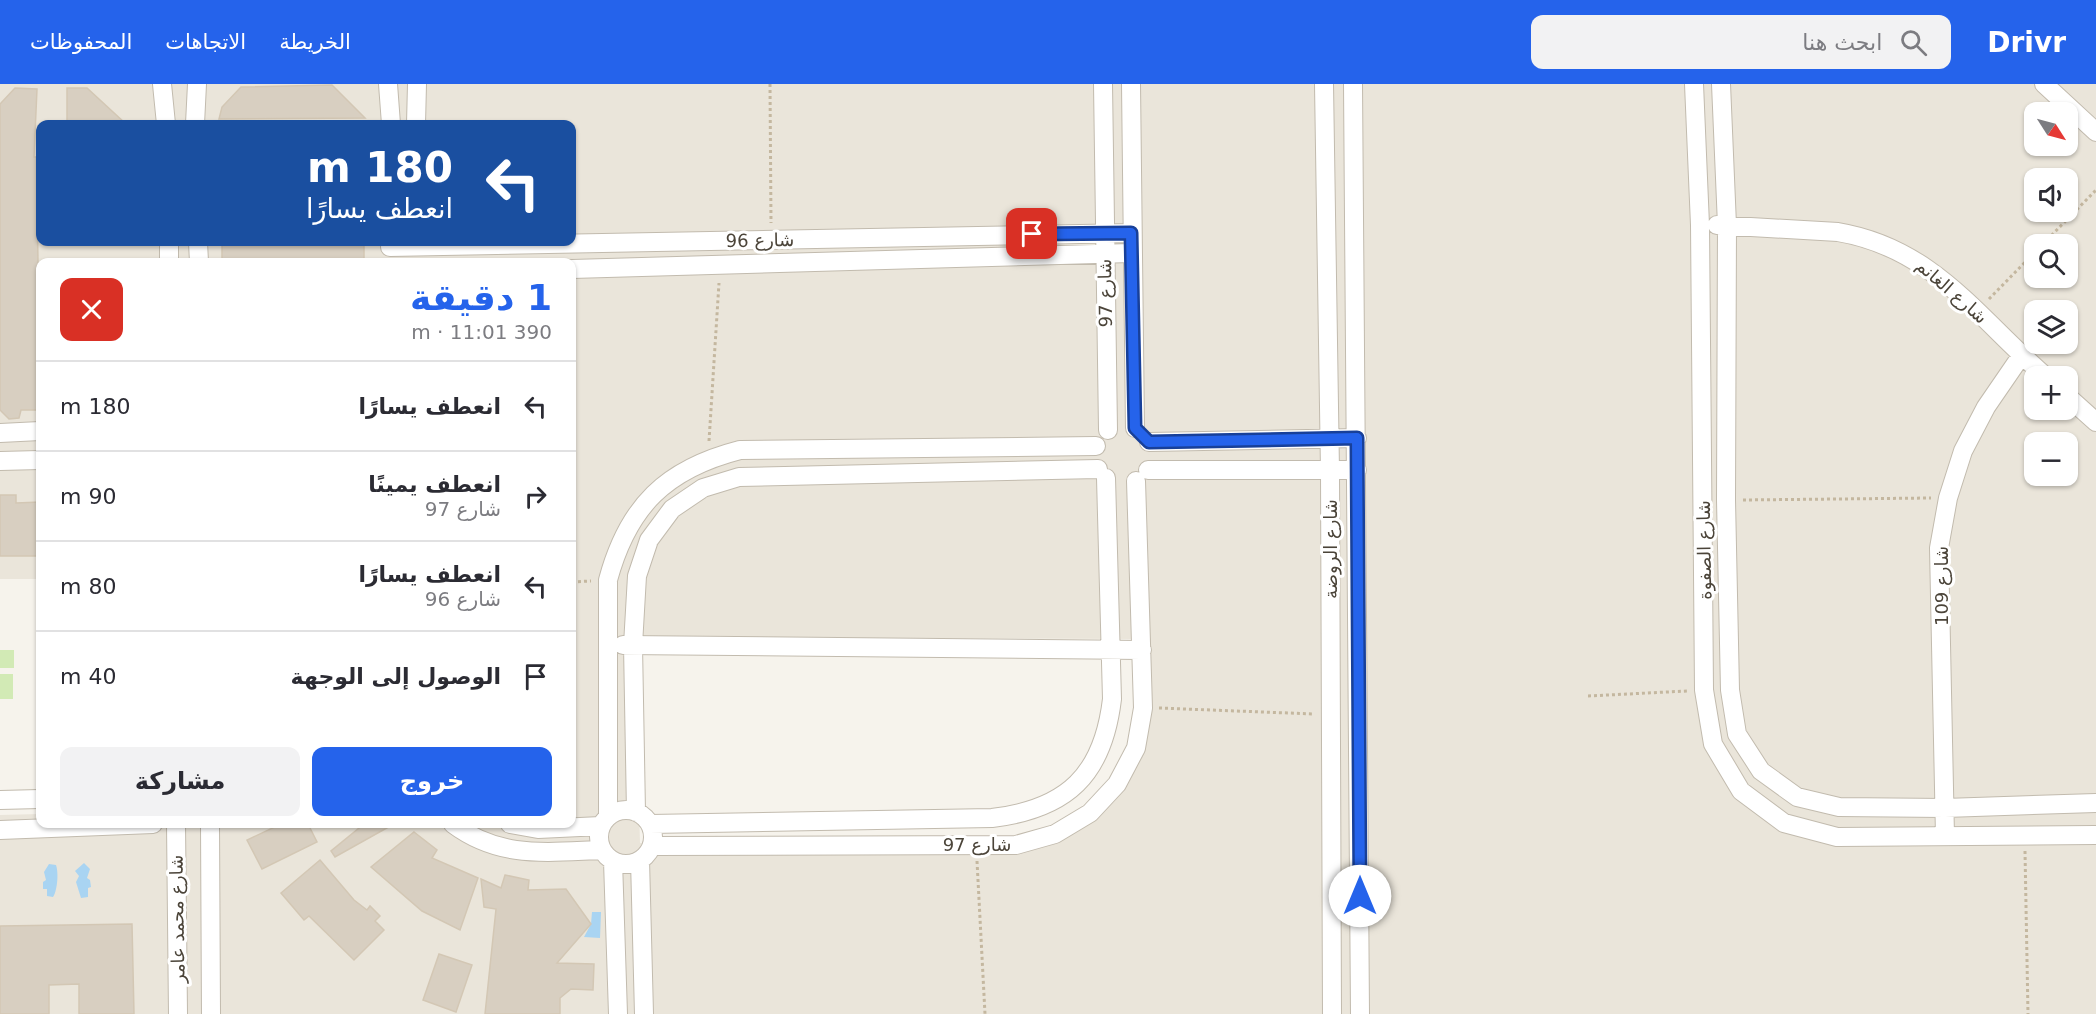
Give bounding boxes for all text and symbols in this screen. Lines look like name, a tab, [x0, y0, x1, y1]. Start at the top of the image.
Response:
search box	[1531, 15, 1951, 69]
icon: search	[1897, 26, 1930, 59]
text: Drivr	[1987, 26, 2066, 59]
text: المحفوظات	[30, 30, 132, 54]
text: الاتجاهات	[165, 30, 246, 54]
text: الخريطة	[279, 30, 351, 54]
text: ابحث هنا	[1802, 30, 1882, 55]
north arrow	[2024, 102, 2078, 156]
map controls	[2024, 102, 2078, 486]
text: 180 m	[307, 143, 453, 192]
icon: left	[474, 144, 552, 222]
button: sound	[2024, 168, 2078, 222]
text: انعطف يسارًا	[306, 193, 453, 224]
pin	[1006, 208, 1057, 259]
icon: arrive	[1015, 217, 1048, 250]
street label: شارع 96	[726, 229, 795, 252]
button: search	[2024, 234, 2078, 288]
street label: شارع الغانم	[1911, 254, 1992, 328]
street label: شارع 97	[1094, 258, 1117, 327]
text: 1 دقيقة	[410, 277, 552, 318]
button: close	[60, 278, 123, 341]
button: layers	[2024, 300, 2078, 354]
text: 390 m · 11:01	[411, 320, 552, 344]
button: +	[2024, 366, 2078, 420]
icon: left	[519, 390, 552, 423]
text: 180 m	[60, 394, 130, 419]
text: انعطف يسارًا	[358, 394, 501, 419]
button: −	[2024, 432, 2078, 486]
text: انعطف يمينًا	[368, 472, 501, 497]
icon: right	[519, 480, 552, 513]
text: 90 m	[60, 484, 116, 509]
text: شارع 97	[425, 497, 501, 521]
street label: شارع الروضة	[1320, 499, 1342, 599]
street label: شارع الصفوة	[1693, 500, 1716, 600]
street label: شارع 109	[1931, 546, 1953, 626]
text: انعطف يسارًا	[358, 562, 501, 587]
icon: left	[519, 570, 552, 603]
text: 80 m	[60, 574, 116, 599]
text: شارع 96	[425, 587, 501, 611]
icon: arrive	[519, 660, 552, 693]
text: 40 m	[60, 664, 116, 689]
text: الوصول إلى الوجهة	[291, 664, 501, 689]
button: مشاركة	[60, 747, 300, 816]
button: خروج	[312, 747, 552, 816]
street label: شارع 97	[943, 834, 1011, 856]
street label: شارع محمد عامر	[165, 855, 190, 984]
position arrow	[1328, 864, 1392, 928]

